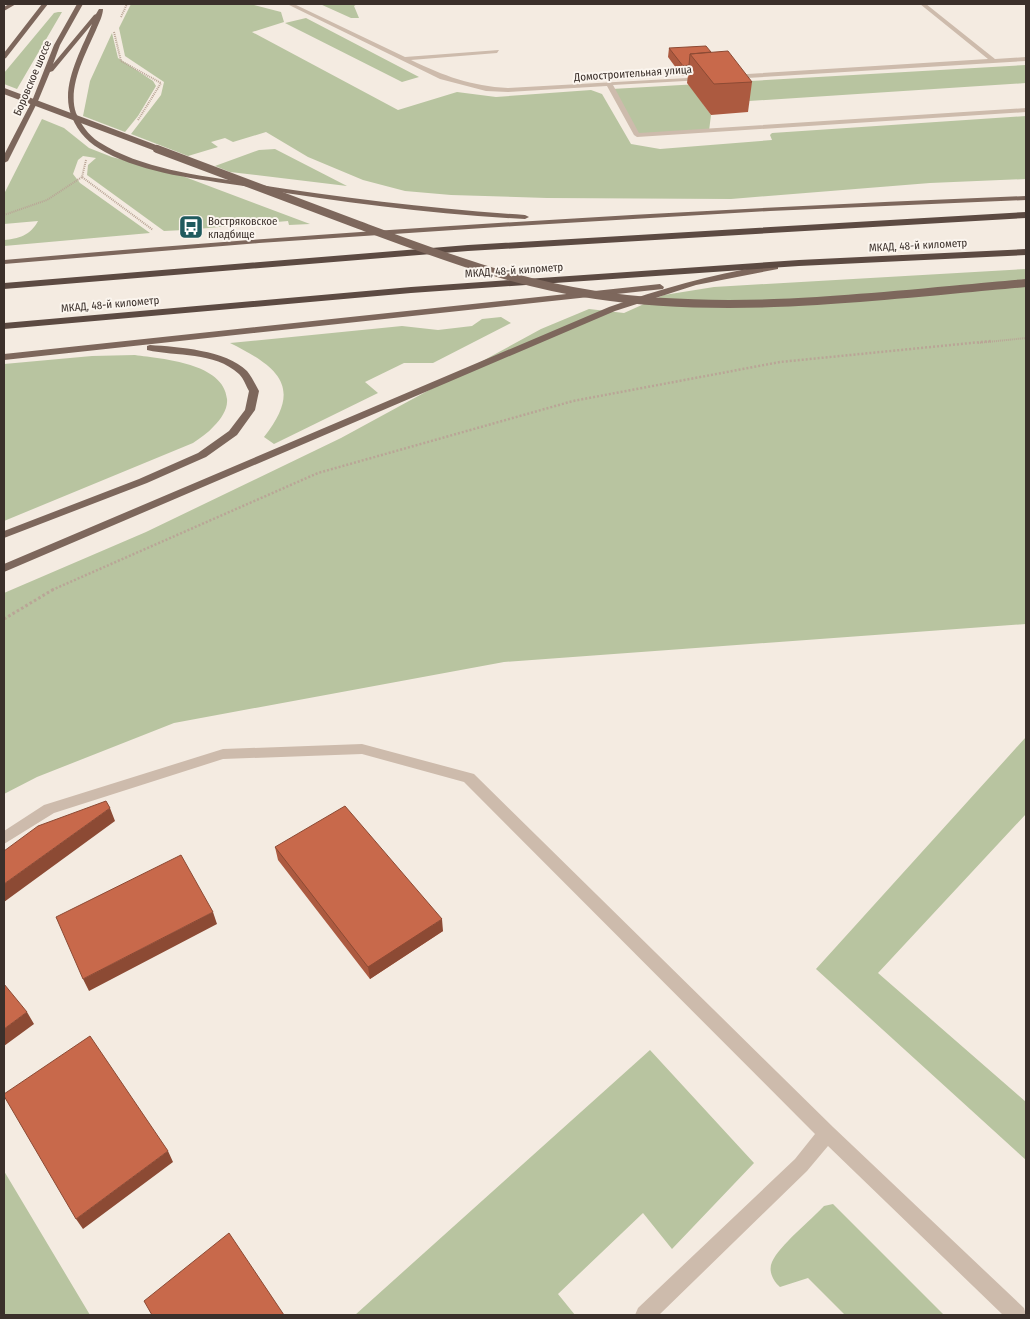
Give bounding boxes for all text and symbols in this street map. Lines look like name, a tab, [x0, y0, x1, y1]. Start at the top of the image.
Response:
street label: Боровское шоссе	[11, 39, 54, 118]
street label: Домостроительная улица	[573, 63, 692, 84]
bus stop icon: Востряковское кладбище	[178, 214, 204, 240]
place label: Востряковское кладбище	[208, 215, 278, 241]
street label: МКАД, 48-й километр	[868, 236, 968, 255]
street label: МКАД, 48-й километр	[464, 261, 564, 280]
street label: МКАД, 48-й километр	[60, 294, 160, 315]

